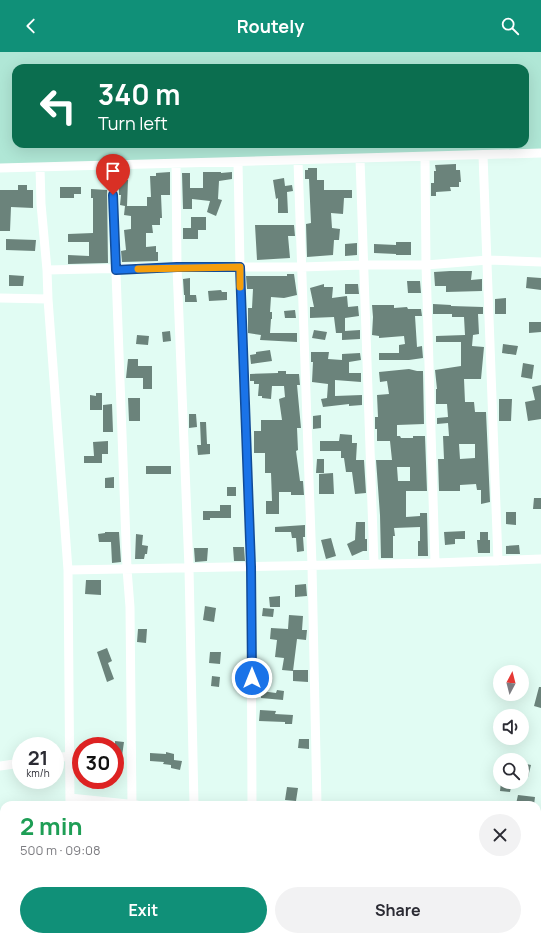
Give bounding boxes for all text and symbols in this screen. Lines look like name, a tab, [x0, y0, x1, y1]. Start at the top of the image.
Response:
text: Routely	[237, 14, 304, 38]
icon: back	[20, 15, 42, 37]
icon: search	[499, 15, 521, 37]
text: 340 m	[98, 75, 181, 113]
icon: left	[32, 80, 84, 132]
text: Turn left	[98, 111, 168, 135]
pin	[96, 154, 130, 195]
icon: arrive	[102, 160, 124, 182]
position arrow	[231, 657, 273, 699]
north arrow	[493, 665, 529, 701]
map controls	[493, 665, 529, 789]
button: sound	[493, 709, 529, 745]
speed limit sign: 30	[72, 737, 124, 789]
text: 21	[28, 744, 48, 771]
button: search	[493, 753, 529, 789]
text: km/h	[26, 766, 50, 780]
text: 2 min	[20, 809, 82, 842]
button: close	[479, 814, 521, 856]
text: 500 m · 09:08	[20, 841, 101, 859]
button: Exit	[20, 887, 267, 933]
button: Share	[275, 887, 521, 933]

